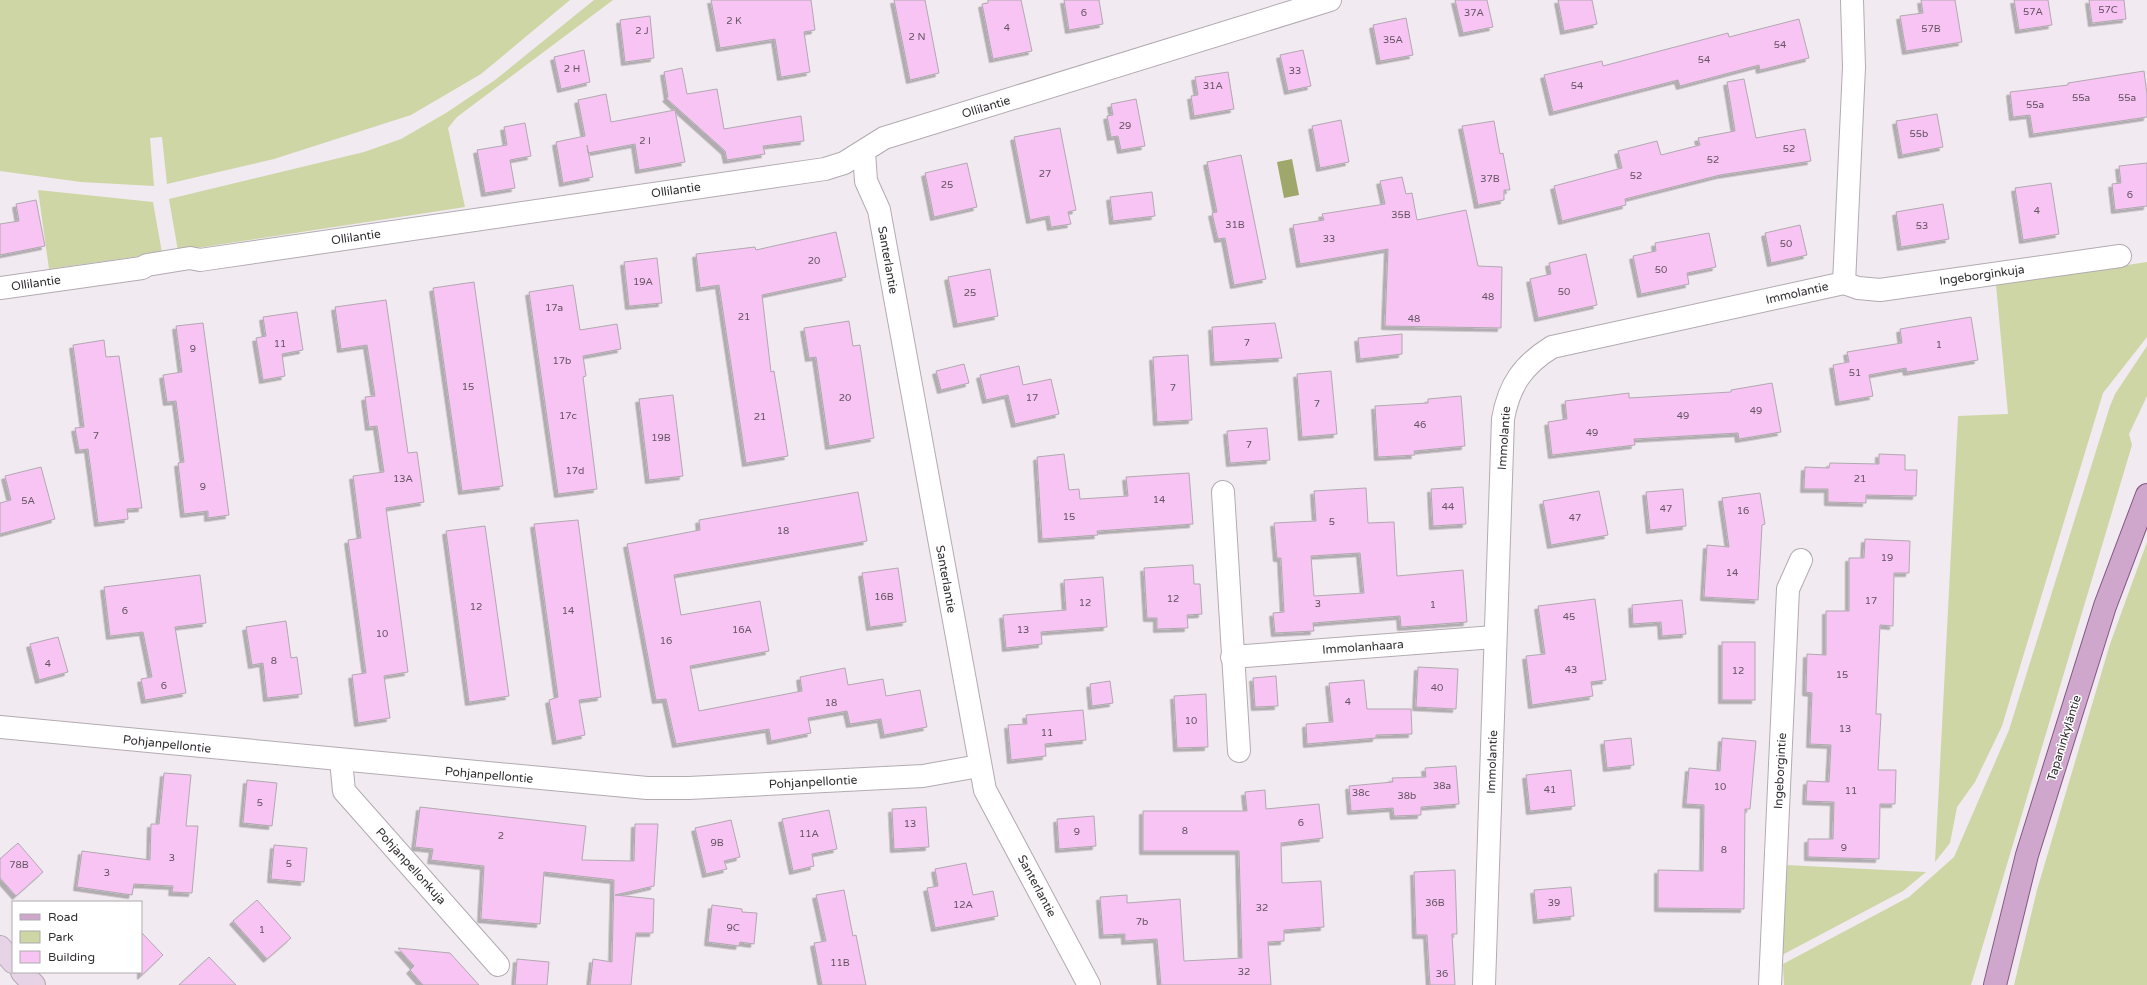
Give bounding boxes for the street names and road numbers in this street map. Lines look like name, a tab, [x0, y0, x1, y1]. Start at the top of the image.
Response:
street label: Ollilantie	[960, 93, 1012, 121]
street label: Ollilantie	[650, 180, 702, 200]
street label: Santerlantie	[875, 225, 901, 295]
street label: Ollilantie	[330, 227, 382, 247]
street label: Ingeborginkuja	[1939, 262, 2025, 288]
street label: Ollilantie	[10, 273, 62, 293]
street label: Immolantie	[1764, 279, 1830, 307]
street label: Immolantie	[1495, 405, 1513, 470]
street label: Santerlantie	[933, 544, 959, 614]
street label: Immolanhaara	[1322, 637, 1404, 657]
street label: Tapaninkyläntie	[2044, 693, 2084, 783]
street label: Immolantie	[1484, 730, 1500, 794]
street label: Pohjanpellontie	[122, 732, 212, 756]
street label: Ingeborgintie	[1771, 732, 1789, 809]
street label: Pohjanpellontie	[444, 764, 534, 786]
street label: Pohjanpellontie	[768, 773, 858, 791]
street label: Pohjanpellonkuja	[373, 825, 449, 907]
street label: Santerlantie	[1015, 852, 1059, 920]

